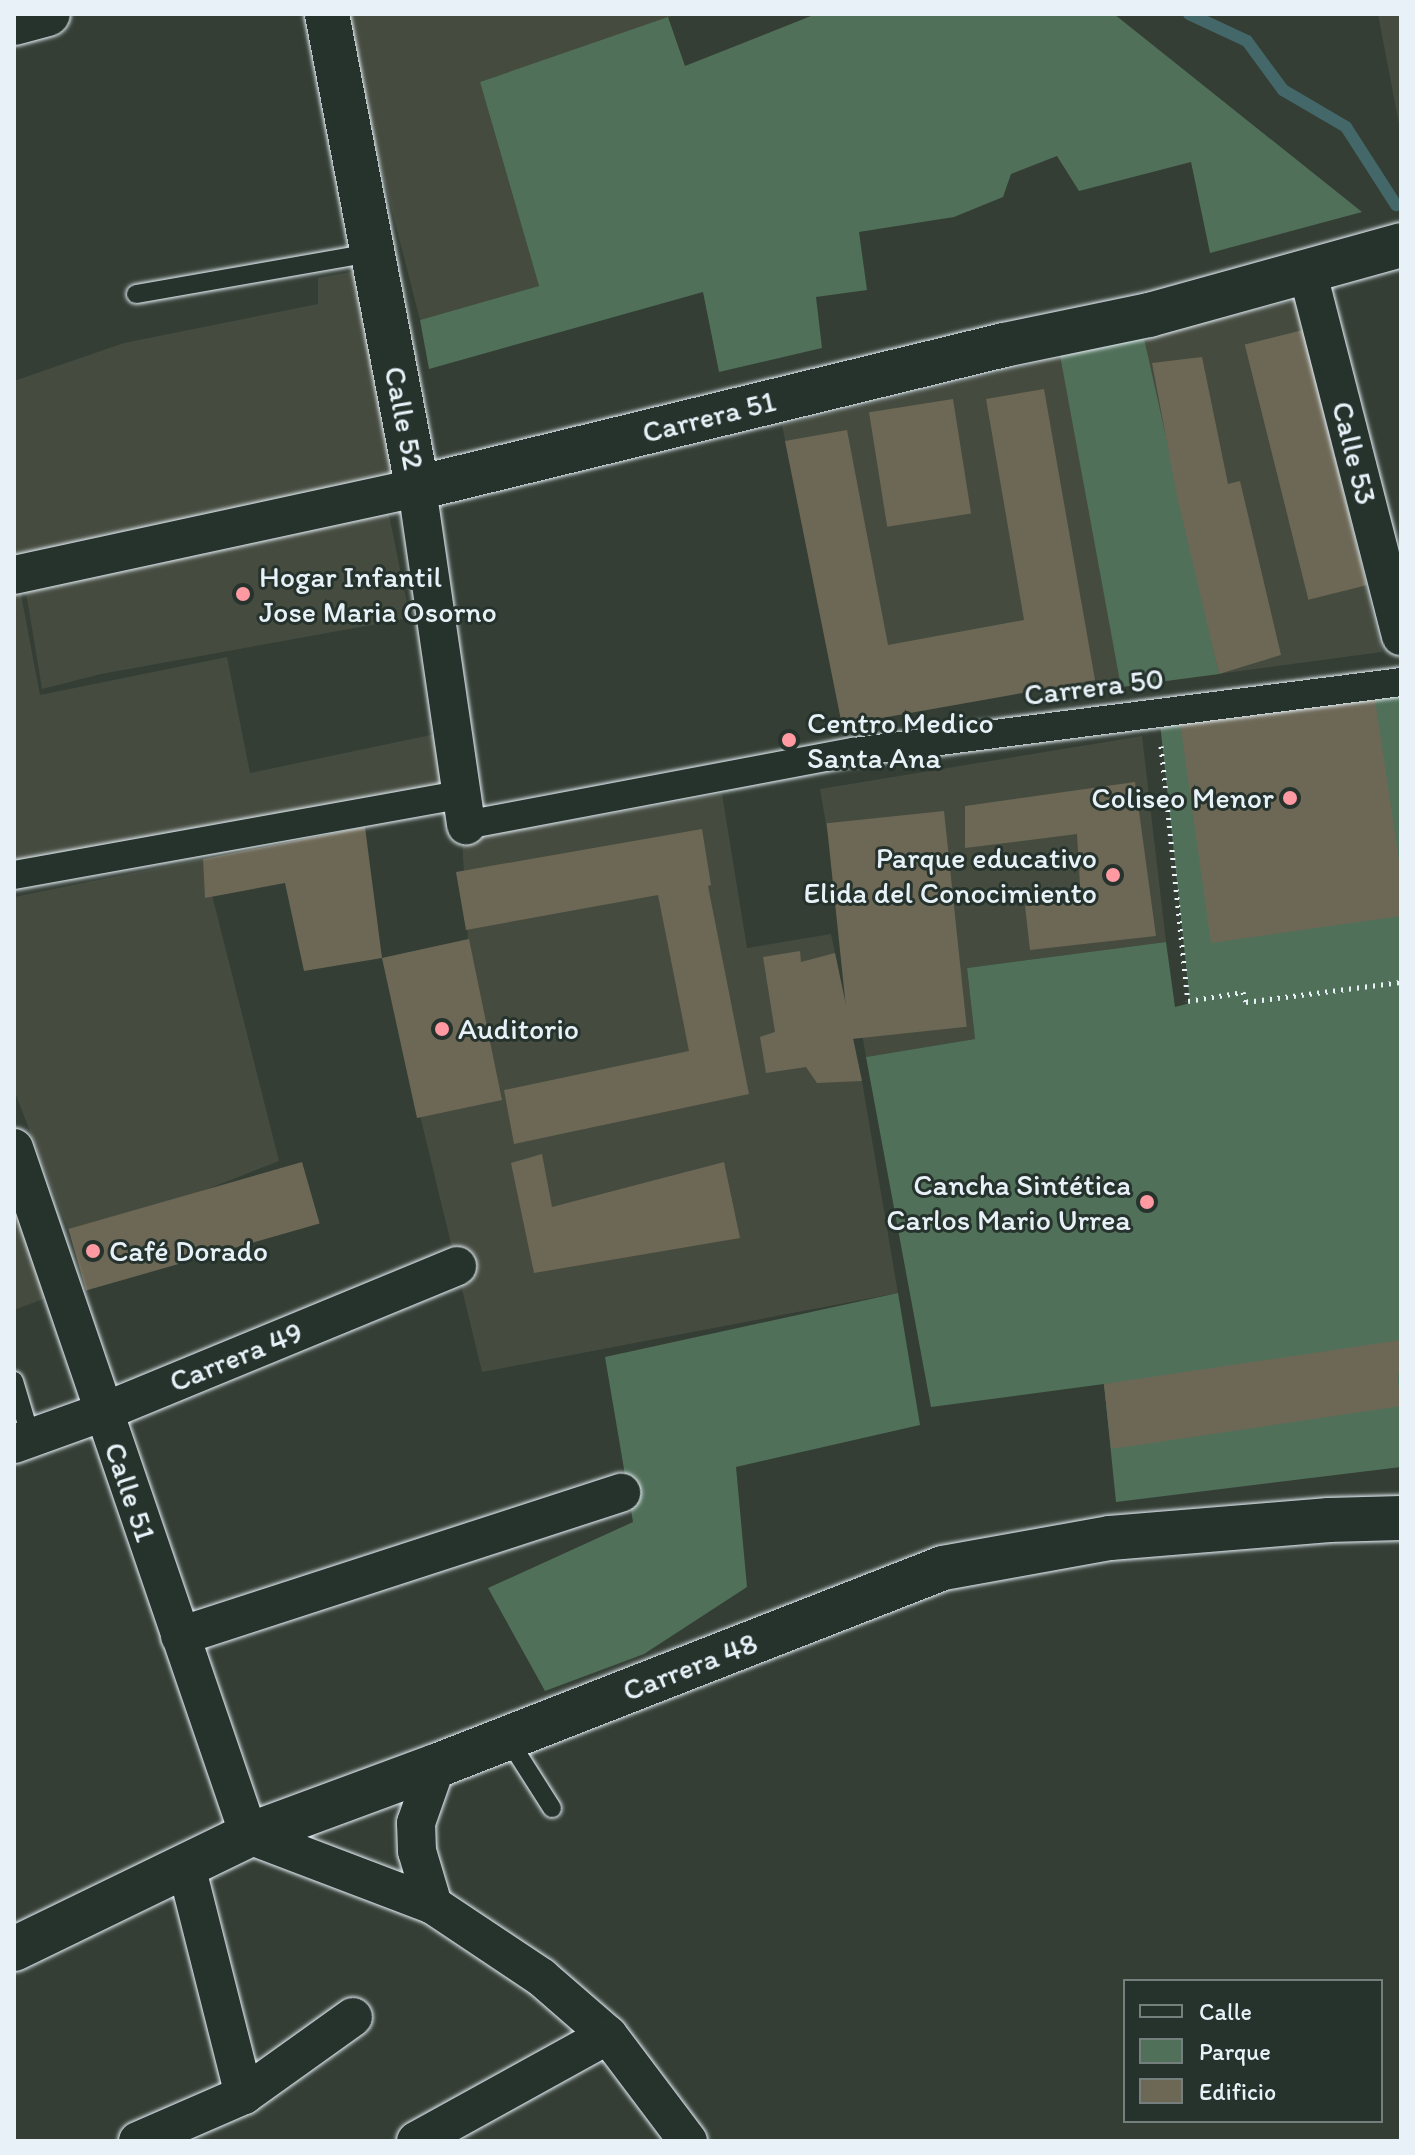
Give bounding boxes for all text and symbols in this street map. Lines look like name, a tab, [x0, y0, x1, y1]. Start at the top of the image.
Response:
street label: Calle 52	[376, 363, 432, 473]
street label: Carrera 51	[639, 383, 779, 451]
street label: Calle 53	[1324, 398, 1384, 508]
place label: Hogar Infantil Jose Maria Osorno	[259, 559, 498, 630]
marker: Hogar Infantil Jose Maria Osorno	[234, 585, 252, 603]
street label: Carrera 50	[1022, 661, 1166, 713]
place label: Centro Medico Santa Ana	[807, 705, 994, 776]
marker: Centro Medico Santa Ana	[778, 729, 800, 751]
place label: Coliseo Menor	[1092, 780, 1274, 816]
marker: Coliseo Menor	[1281, 789, 1299, 807]
place label: Parque educativo Elida del Conocimiento	[802, 840, 1097, 910]
marker: Parque educativo Elida del Conocimiento	[1104, 866, 1122, 884]
place label: Auditorio	[458, 1011, 579, 1047]
marker: Auditorio	[433, 1020, 451, 1038]
place label: Cancha Sintética Carlos Mario Urrea	[887, 1167, 1131, 1238]
marker: Cancha Sintética Carlos Mario Urrea	[1138, 1193, 1156, 1211]
place label: Café Dorado	[109, 1233, 269, 1269]
marker: Café Dorado	[84, 1242, 102, 1260]
street label: Carrera 49	[164, 1314, 308, 1400]
street label: Calle 51	[96, 1438, 164, 1546]
street label: Carrera 48	[618, 1625, 762, 1709]
legend	[1123, 1979, 1383, 2123]
text: Calle	[1199, 1997, 1252, 2026]
text: Parque	[1199, 2037, 1271, 2066]
text: Edificio	[1199, 2077, 1276, 2106]

